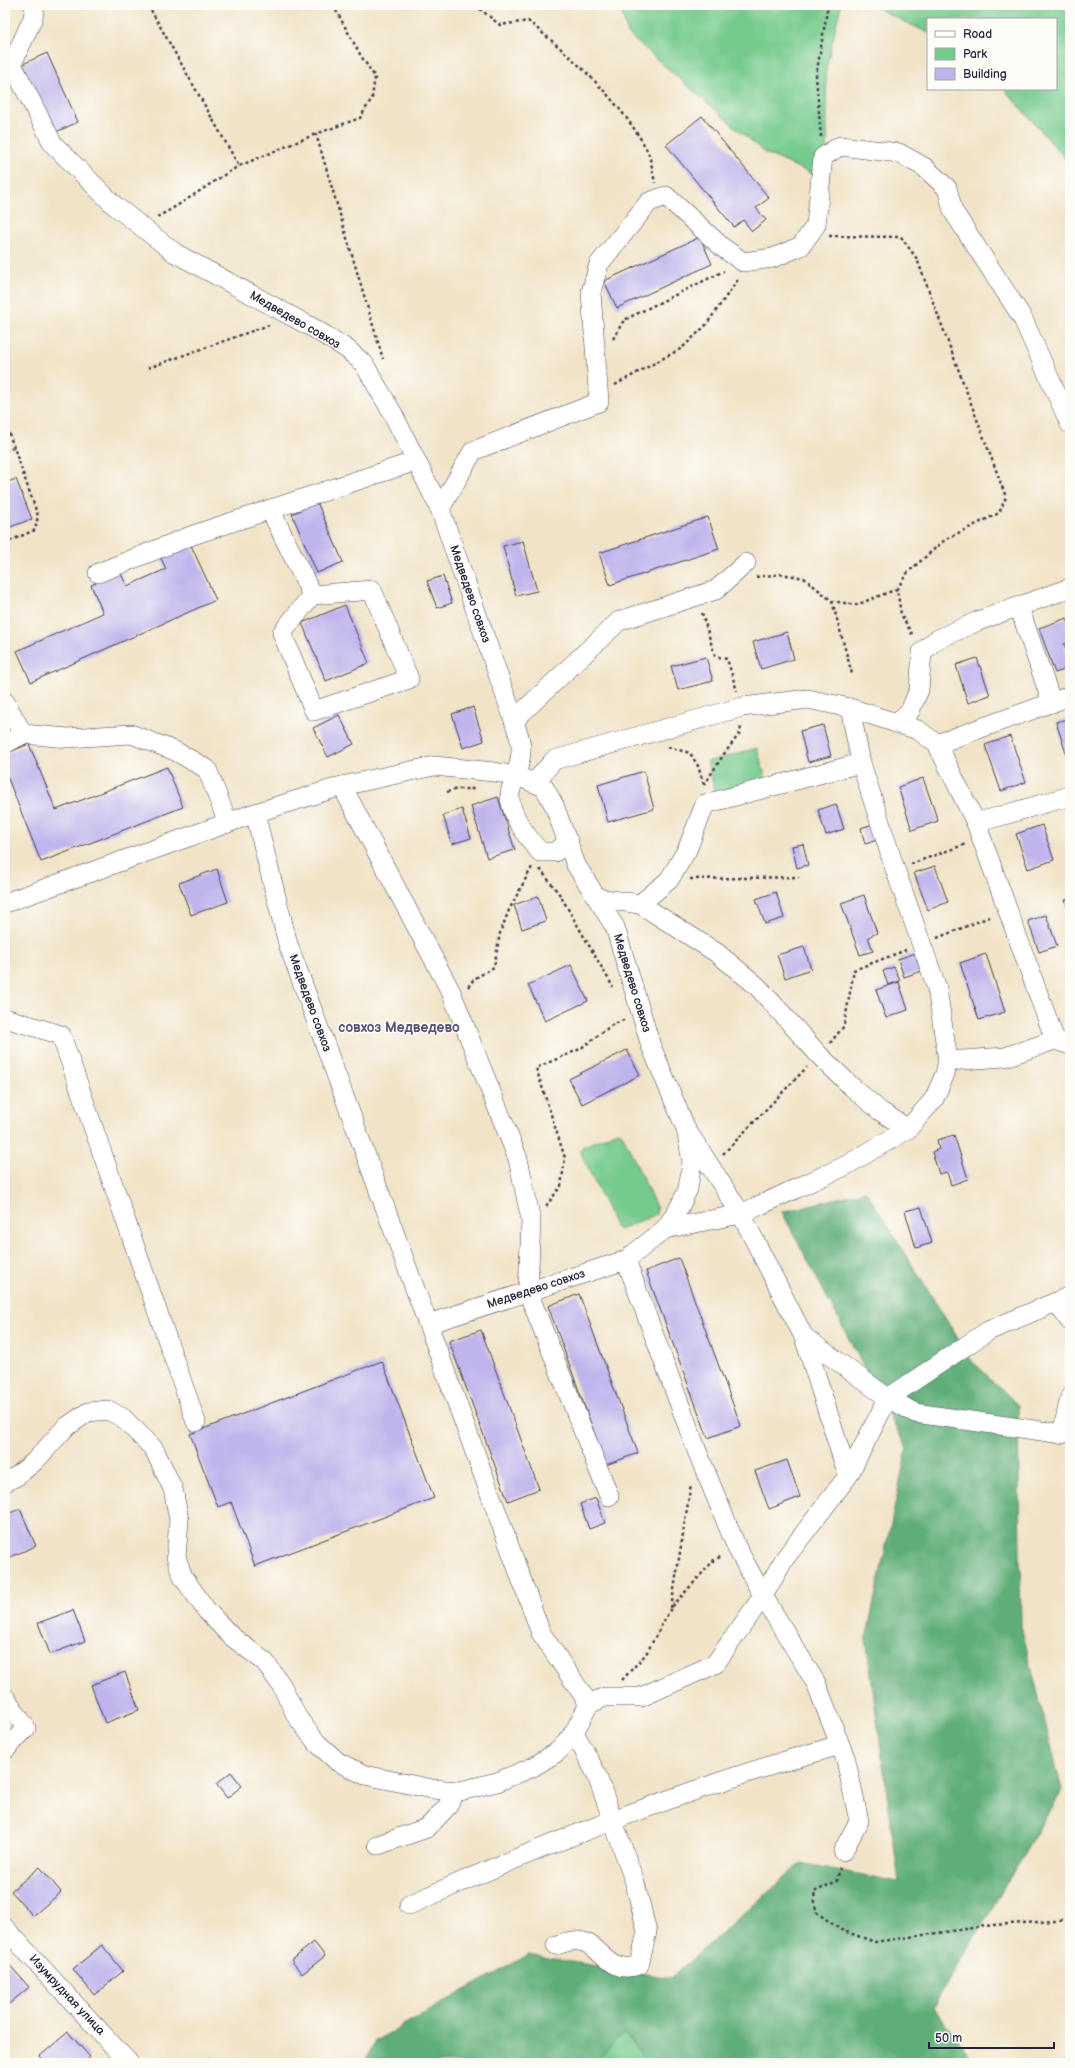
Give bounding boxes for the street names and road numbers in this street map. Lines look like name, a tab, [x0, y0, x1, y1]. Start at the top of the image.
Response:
street label: Медведево совхоз	[247, 288, 343, 352]
street label: Медведево совхоз	[446, 543, 494, 645]
street label: Медведево совхоз	[610, 932, 654, 1034]
street label: Медведево совхоз	[285, 952, 335, 1054]
street label: Медведево совхоз	[485, 1266, 587, 1312]
street label: Изумрудная улица	[26, 1952, 108, 2038]

